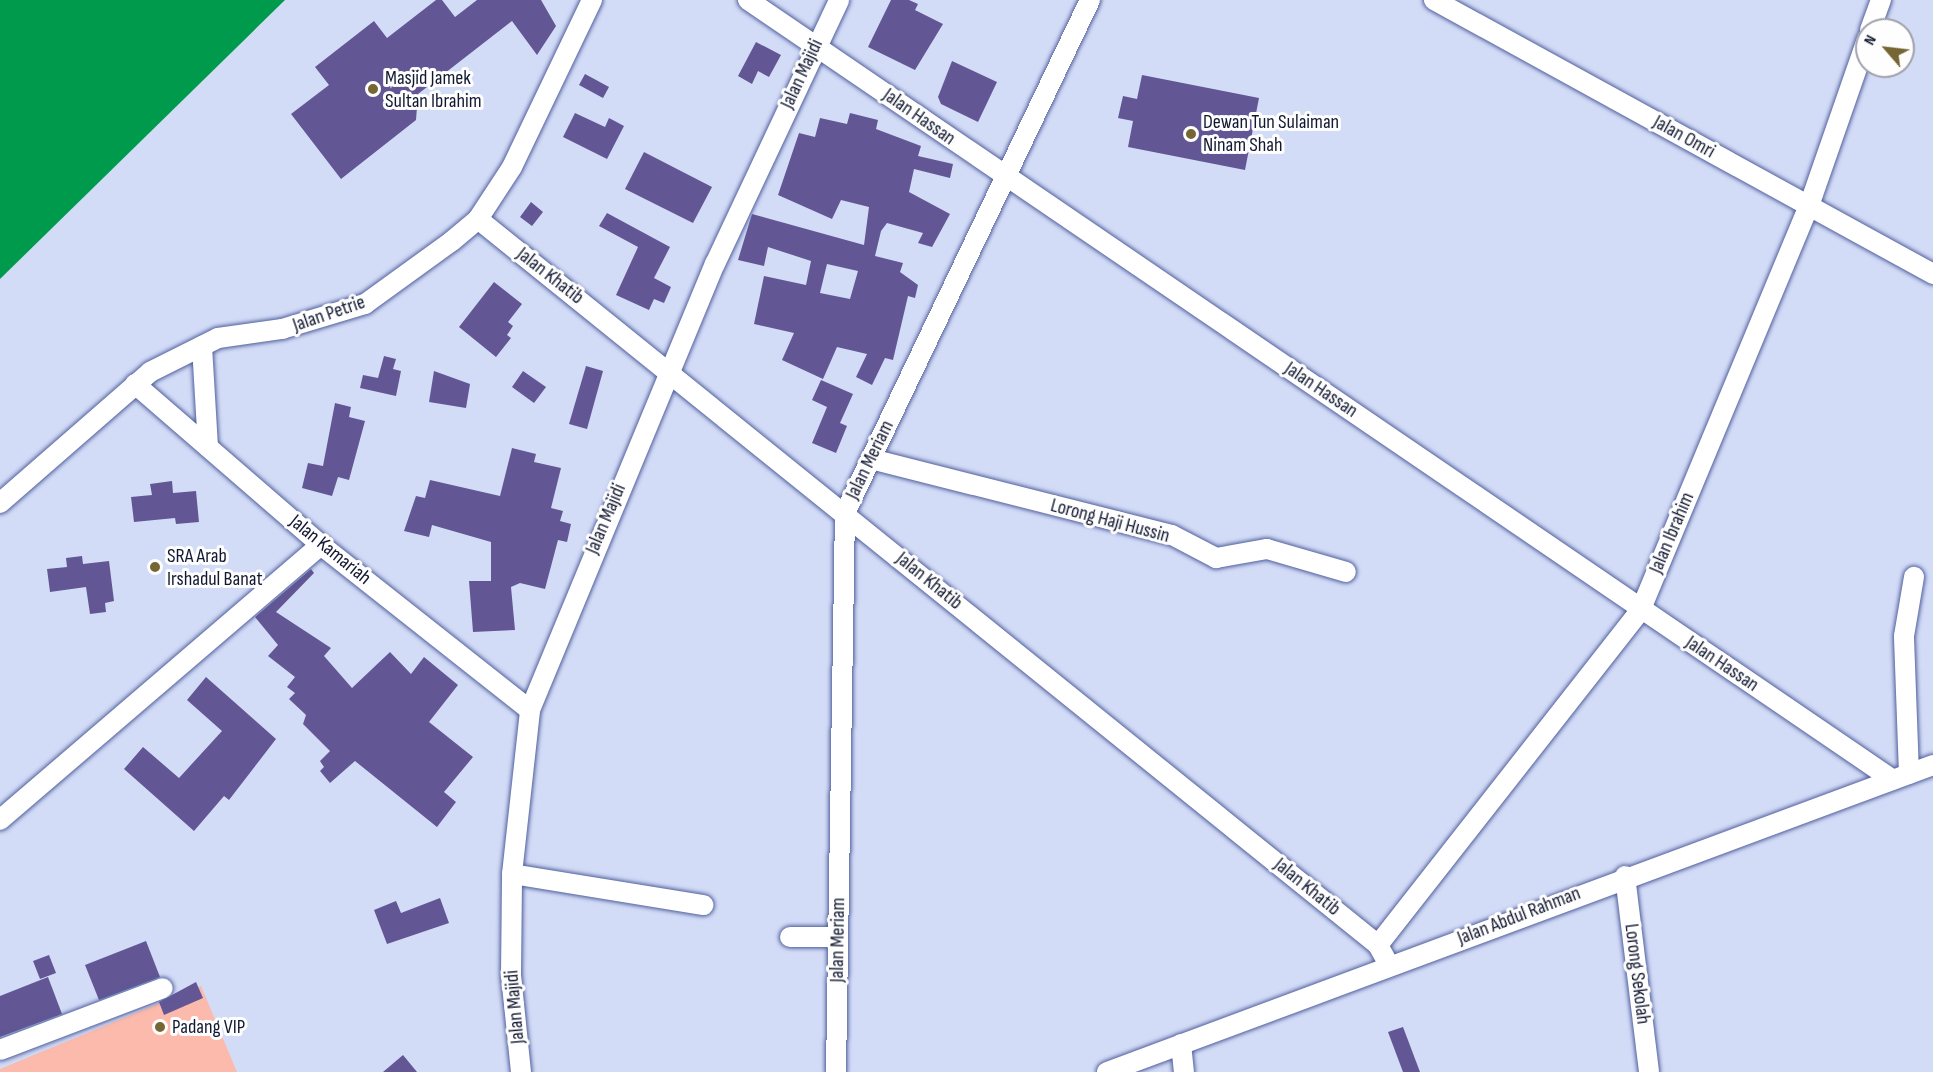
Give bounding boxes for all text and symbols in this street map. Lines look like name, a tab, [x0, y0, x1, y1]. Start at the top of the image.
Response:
north arrow	[1855, 18, 1915, 78]
text: N	[1860, 32, 1881, 48]
street label: Jalan Majidi	[776, 35, 828, 113]
place label: Masjid Jamek Sultan Ibrahim	[385, 66, 482, 113]
marker: Masjid Jamek Sultan Ibrahim	[366, 82, 380, 96]
street label: Jalan Hassan	[878, 83, 960, 151]
place label: Dewan Tun Sulaiman Ninam Shah	[1203, 110, 1339, 157]
street label: Jalan Omri	[1649, 110, 1719, 164]
marker: Dewan Tun Sulaiman Ninam Shah	[1184, 127, 1198, 141]
street label: Jalan Khatib	[512, 242, 588, 310]
street label: Jalan Petrie	[290, 290, 368, 338]
street label: Jalan Hassan	[1280, 357, 1362, 423]
street label: Jalan Meriam	[841, 417, 899, 503]
street label: Jalan Majidi	[581, 480, 631, 558]
street label: Jalan Ibrahim	[1644, 489, 1700, 577]
street label: Lorong Haji Hussin	[1048, 494, 1172, 548]
street label: Jalan Kamariah	[284, 510, 376, 590]
place label: SRA Arab Irshadul Banat	[167, 544, 263, 591]
street label: Jalan Khatib	[891, 547, 967, 615]
marker: SRA Arab Irshadul Banat	[148, 560, 162, 574]
street label: Jalan Hassan	[1681, 631, 1763, 697]
street label: Jalan Khatib	[1269, 853, 1345, 921]
street label: Jalan Abdul Rahman	[1454, 881, 1584, 951]
street label: Jalan Meriam	[825, 897, 851, 983]
street label: Lorong Sekolah	[1619, 922, 1655, 1026]
street label: Jalan Majidi	[500, 969, 530, 1045]
place label: Padang VIP	[172, 1015, 245, 1039]
marker: Padang VIP	[153, 1020, 167, 1034]

